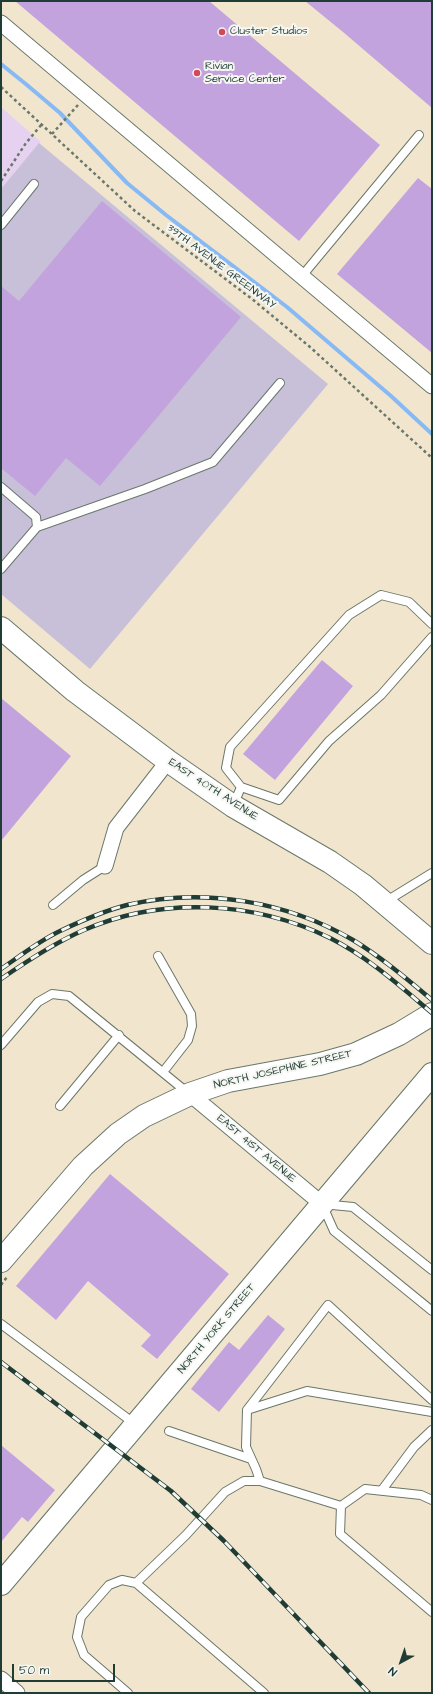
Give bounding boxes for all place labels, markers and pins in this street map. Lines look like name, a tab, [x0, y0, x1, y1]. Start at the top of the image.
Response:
place label: Cluster Studios	[230, 25, 308, 39]
marker: Cluster Studios	[217, 27, 227, 37]
place label: Rivian Service Center	[205, 60, 284, 86]
marker: Rivian Service Center	[192, 68, 202, 78]

